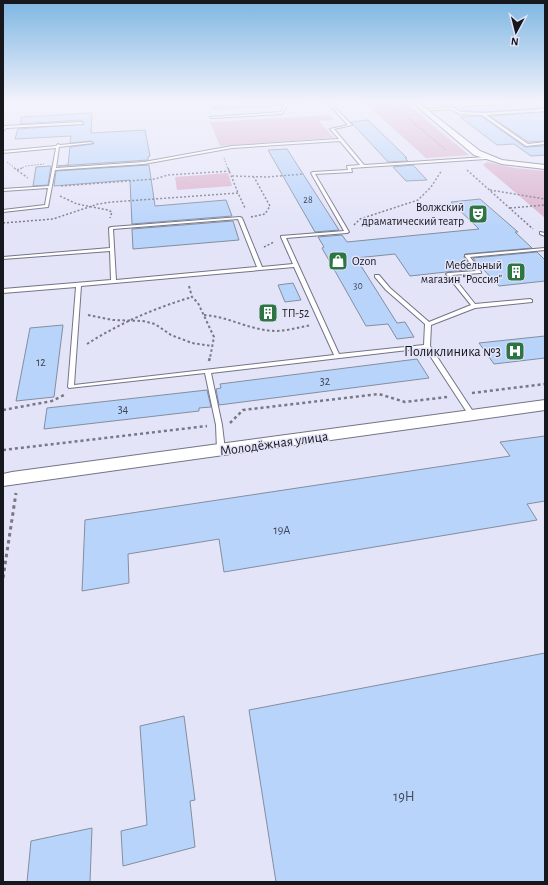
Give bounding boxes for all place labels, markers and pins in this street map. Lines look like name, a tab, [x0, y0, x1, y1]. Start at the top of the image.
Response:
place label: Волжский драматический театр	[362, 201, 464, 227]
theatre icon: Волжский драматический театр	[467, 203, 489, 225]
shop icon: Ozon	[327, 250, 349, 272]
place label: Ozon	[352, 255, 376, 267]
place label: Мебельный магазин "Россия"	[421, 259, 502, 285]
building icon: Мебельный магазин "Россия"	[505, 261, 527, 283]
building icon: ТП-52	[257, 302, 279, 324]
place label: ТП-52	[282, 307, 310, 319]
hospital icon: Поликлиника №3	[504, 340, 526, 362]
place label: Поликлиника №3	[404, 345, 501, 359]

